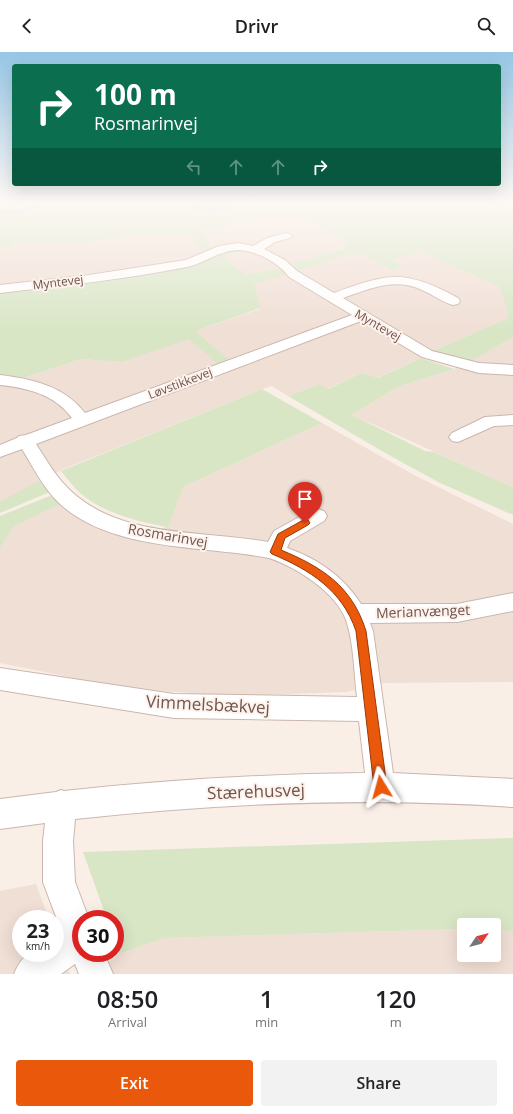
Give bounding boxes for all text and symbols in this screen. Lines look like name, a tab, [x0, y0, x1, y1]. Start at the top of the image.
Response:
text: Drivr	[235, 14, 278, 38]
icon: back	[16, 15, 38, 37]
icon: search	[475, 15, 497, 37]
text: 100 m	[94, 75, 177, 113]
icon: right	[28, 80, 80, 132]
text: Rosmarinvej	[94, 111, 198, 135]
icon: left	[183, 156, 205, 178]
icon: ahead	[225, 156, 247, 178]
icon: ahead	[267, 156, 289, 178]
icon: right	[309, 156, 331, 178]
street label: Myntevej	[32, 270, 84, 294]
street label: Myntevej	[352, 305, 404, 345]
street label: Løvstikkevej	[145, 363, 215, 403]
pin	[288, 482, 322, 523]
icon: arrive	[294, 488, 316, 510]
street label: Rosmarinvej	[127, 519, 209, 551]
street label: Merianvænget	[376, 600, 470, 622]
street label: Vimmelsbækvej	[145, 689, 271, 719]
position arrow	[360, 766, 402, 808]
street label: Stærehusvej	[207, 778, 305, 804]
speed limit sign: 30	[72, 910, 124, 962]
text: 23	[27, 917, 49, 944]
north arrow	[457, 918, 501, 962]
map controls	[457, 918, 501, 962]
text: km/h	[26, 939, 50, 953]
text: 08:50	[97, 982, 158, 1015]
text: 1	[260, 982, 274, 1015]
text: 120	[375, 982, 416, 1015]
text: Arrival	[108, 1013, 147, 1031]
text: min	[255, 1013, 278, 1031]
text: m	[390, 1013, 402, 1031]
button: Exit	[16, 1060, 253, 1106]
button: Share	[261, 1060, 497, 1106]

